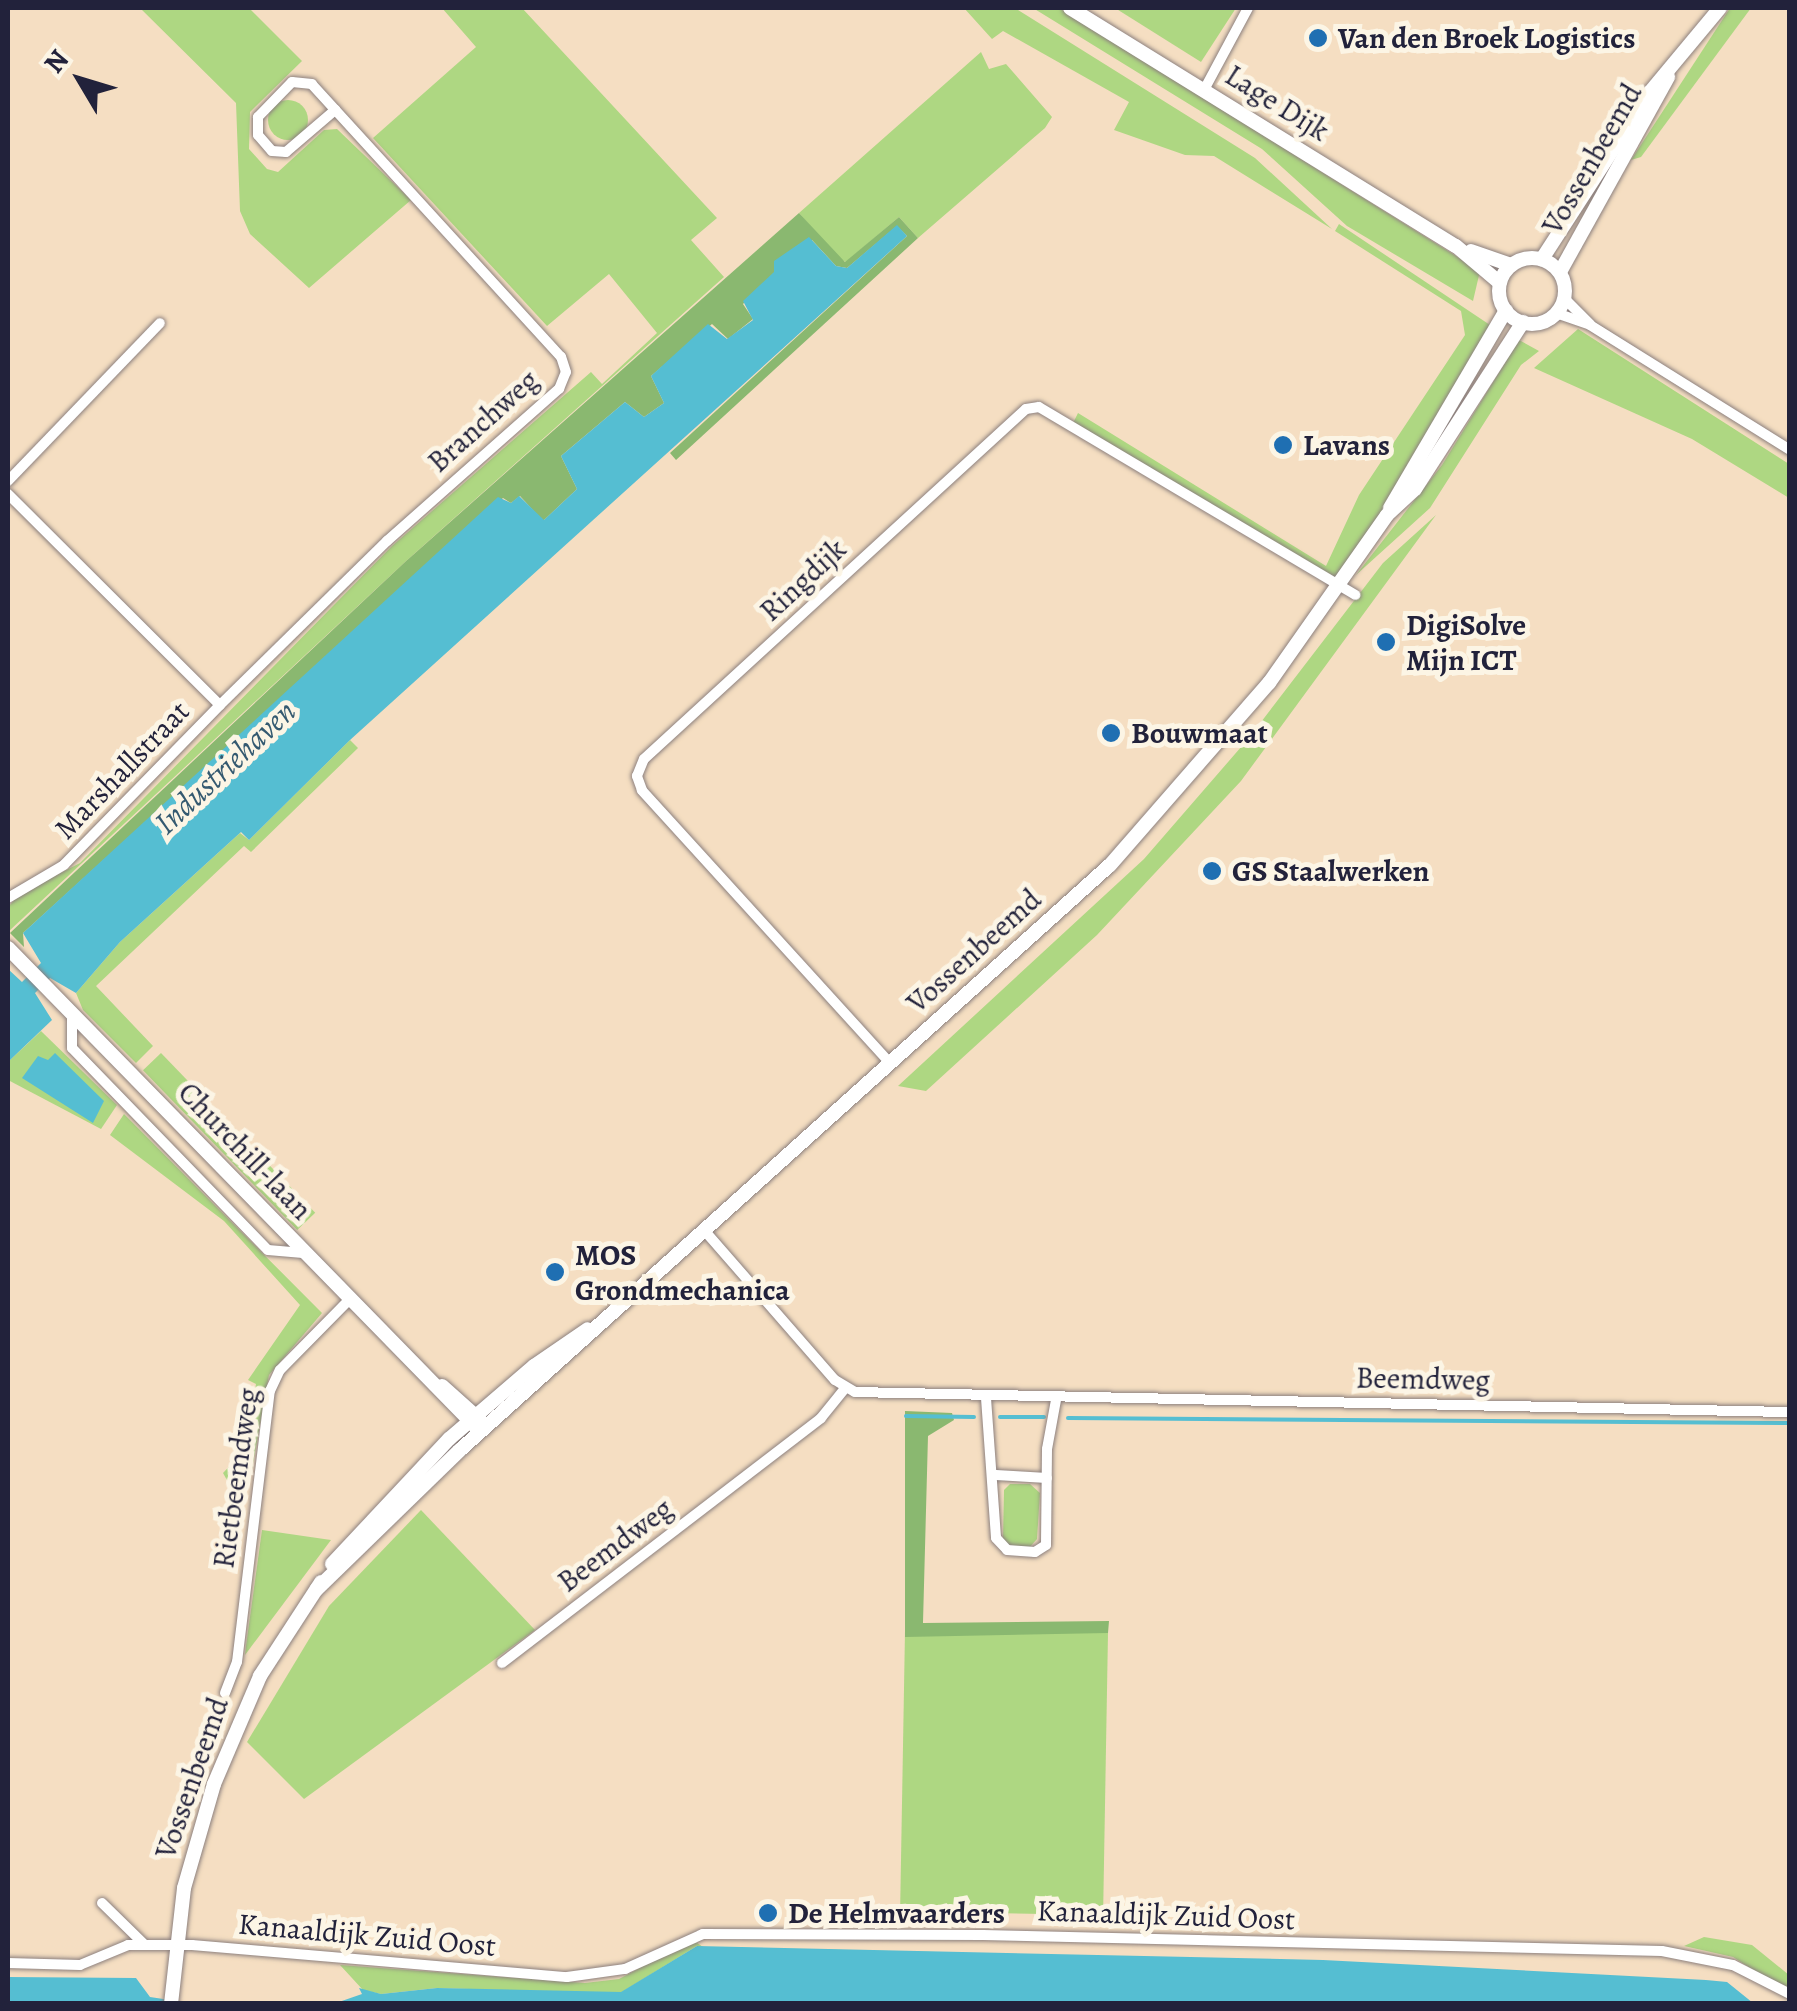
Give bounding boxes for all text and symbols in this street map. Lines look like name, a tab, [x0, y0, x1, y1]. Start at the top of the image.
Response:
place label: Van den Broek Logistics	[1338, 20, 1635, 56]
marker: Van den Broek Logistics	[1307, 27, 1329, 49]
north arrow	[30, 30, 130, 130]
text: N	[35, 42, 78, 81]
street label: Lage Dijk	[1218, 57, 1336, 149]
street label: Vossenbeemd	[1534, 77, 1650, 241]
street label: Branchweg	[420, 362, 546, 480]
place label: Lavans	[1303, 427, 1390, 463]
marker: Lavans	[1272, 434, 1294, 456]
street label: Ringdijk	[752, 531, 854, 629]
place label: DigiSolve Mijn ICT	[1406, 607, 1526, 678]
marker: DigiSolve Mijn ICT	[1375, 631, 1397, 653]
water label: Industriehaven	[147, 692, 303, 842]
street label: Marshallstraat	[47, 693, 197, 847]
place label: Bouwmaat	[1131, 715, 1268, 751]
marker: Bouwmaat	[1100, 722, 1122, 744]
place label: GS Staalwerken	[1232, 853, 1429, 889]
marker: GS Staalwerken	[1201, 860, 1223, 882]
street label: Vossenbeemd	[899, 881, 1049, 1021]
street label: Churchill-laan	[171, 1075, 319, 1227]
place label: MOS Grondmechanica	[575, 1237, 790, 1308]
marker: MOS Grondmechanica	[544, 1261, 566, 1283]
street label: Beemdweg	[1355, 1360, 1491, 1398]
street label: Rietbeemdweg	[206, 1385, 266, 1571]
street label: Beemdweg	[550, 1490, 680, 1600]
street label: Vossenbeemd	[148, 1693, 236, 1863]
street label: Kanaaldijk Zuid Oost	[1036, 1893, 1296, 1937]
place label: De Helmvaarders	[788, 1895, 1005, 1931]
marker: De Helmvaarders	[757, 1902, 779, 1924]
street label: Kanaaldijk Zuid Oost	[237, 1906, 497, 1964]

